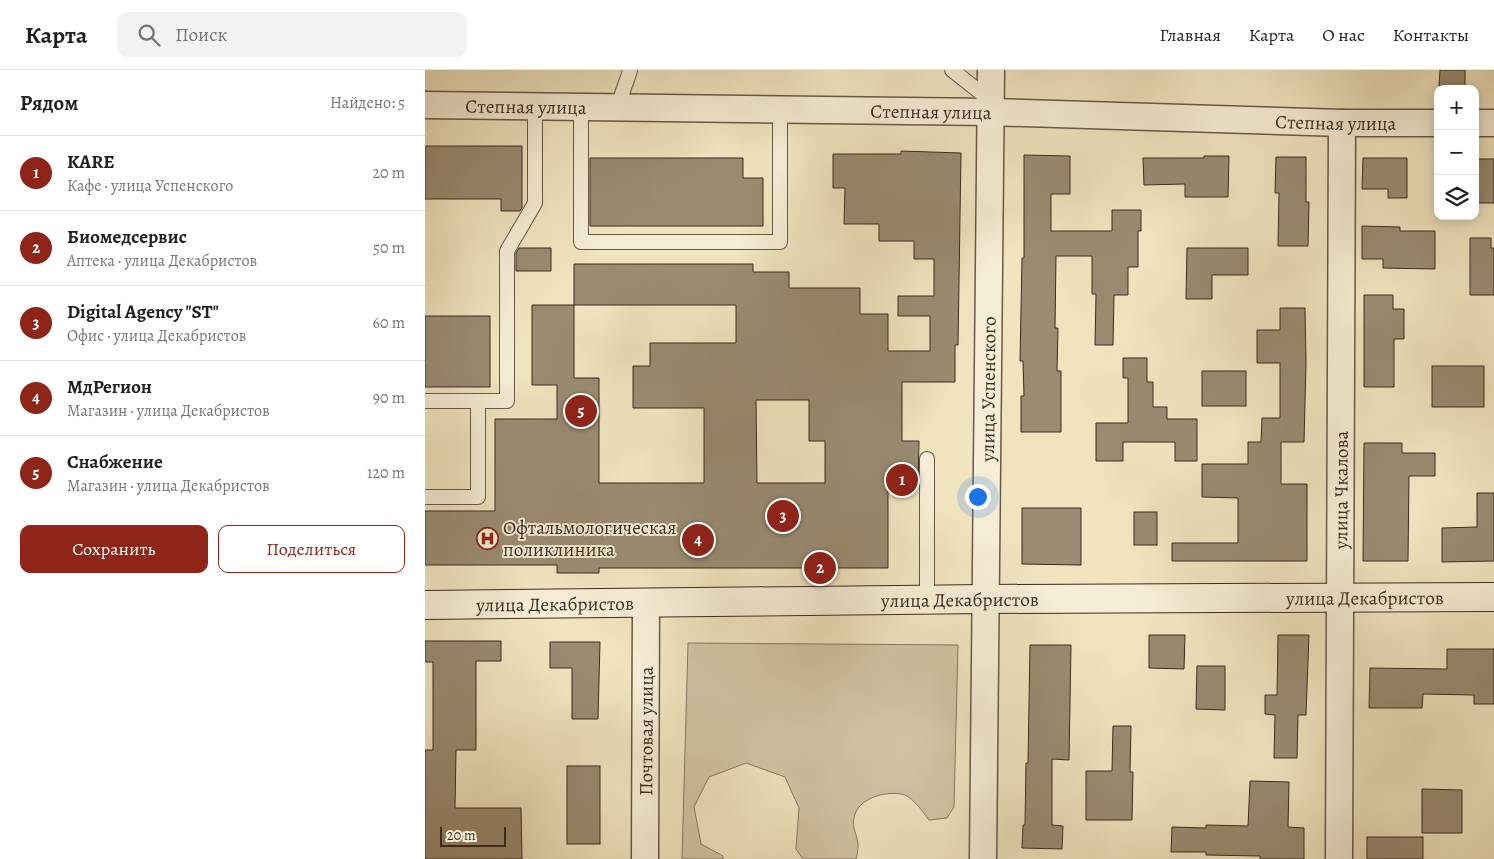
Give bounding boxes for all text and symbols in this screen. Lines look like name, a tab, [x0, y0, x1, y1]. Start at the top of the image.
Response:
search box	[117, 12, 467, 57]
text: Карта	[25, 19, 87, 51]
icon: search	[135, 21, 163, 49]
text: Поиск	[175, 22, 227, 48]
text: Главная	[1160, 23, 1221, 47]
text: Карта	[1249, 23, 1294, 47]
text: О нас	[1322, 23, 1365, 47]
text: Контакты	[1393, 23, 1469, 47]
map controls	[1434, 85, 1479, 220]
button: +	[1434, 85, 1479, 130]
text: Рядом	[20, 89, 78, 117]
text: Найдено: 5	[330, 92, 405, 114]
street label: Степная улица	[465, 94, 587, 121]
street label: Степная улица	[870, 99, 992, 126]
street label: Степная улица	[1275, 109, 1397, 137]
button: −	[1434, 130, 1479, 175]
text: KARE	[67, 149, 115, 175]
text: 1	[33, 162, 39, 184]
text: 20 m	[372, 162, 405, 184]
text: Кафе · улица Успенского	[67, 175, 233, 197]
button: layers	[1434, 175, 1479, 220]
text: Биомедсервис	[67, 224, 187, 250]
text: 2	[32, 237, 40, 259]
text: 50 m	[373, 237, 405, 259]
text: Аптека · улица Декабристов	[67, 250, 257, 272]
text: Digital Agency "ST"	[67, 299, 219, 325]
text: 3	[33, 312, 39, 334]
text: 60 m	[373, 312, 405, 334]
street label: улица Успенского	[975, 316, 1003, 463]
text: Офис · улица Декабристов	[67, 325, 246, 347]
text: МдРегион	[67, 374, 152, 400]
text: 4	[32, 387, 40, 409]
text: 90 m	[373, 387, 405, 409]
pin: 5	[565, 392, 597, 430]
text: Магазин · улица Декабристов	[67, 400, 270, 422]
street label: улица Чкалова	[1328, 430, 1355, 550]
text: Снабжение	[67, 449, 163, 475]
pin: 1	[886, 461, 918, 499]
text: 5	[33, 462, 39, 484]
text: 120 m	[367, 462, 405, 484]
text: Магазин · улица Декабристов	[67, 475, 270, 497]
your location	[965, 484, 991, 510]
pin: 3	[767, 497, 799, 535]
place label: Офтальмологическая поликлиника	[503, 515, 677, 563]
pin: 4	[682, 521, 714, 559]
button: Сохранить	[20, 525, 208, 573]
button: Поделиться	[218, 525, 405, 573]
hospital icon: Офтальмологическая поликлиника	[475, 526, 499, 550]
pin: 2	[804, 549, 836, 587]
street label: улица Декабристов	[1285, 585, 1444, 612]
street label: улица Декабристов	[880, 587, 1039, 614]
street label: улица Декабристов	[475, 591, 634, 618]
street label: Почтовая улица	[633, 666, 660, 796]
scale bar	[440, 824, 506, 847]
text: 20 m	[447, 826, 476, 845]

